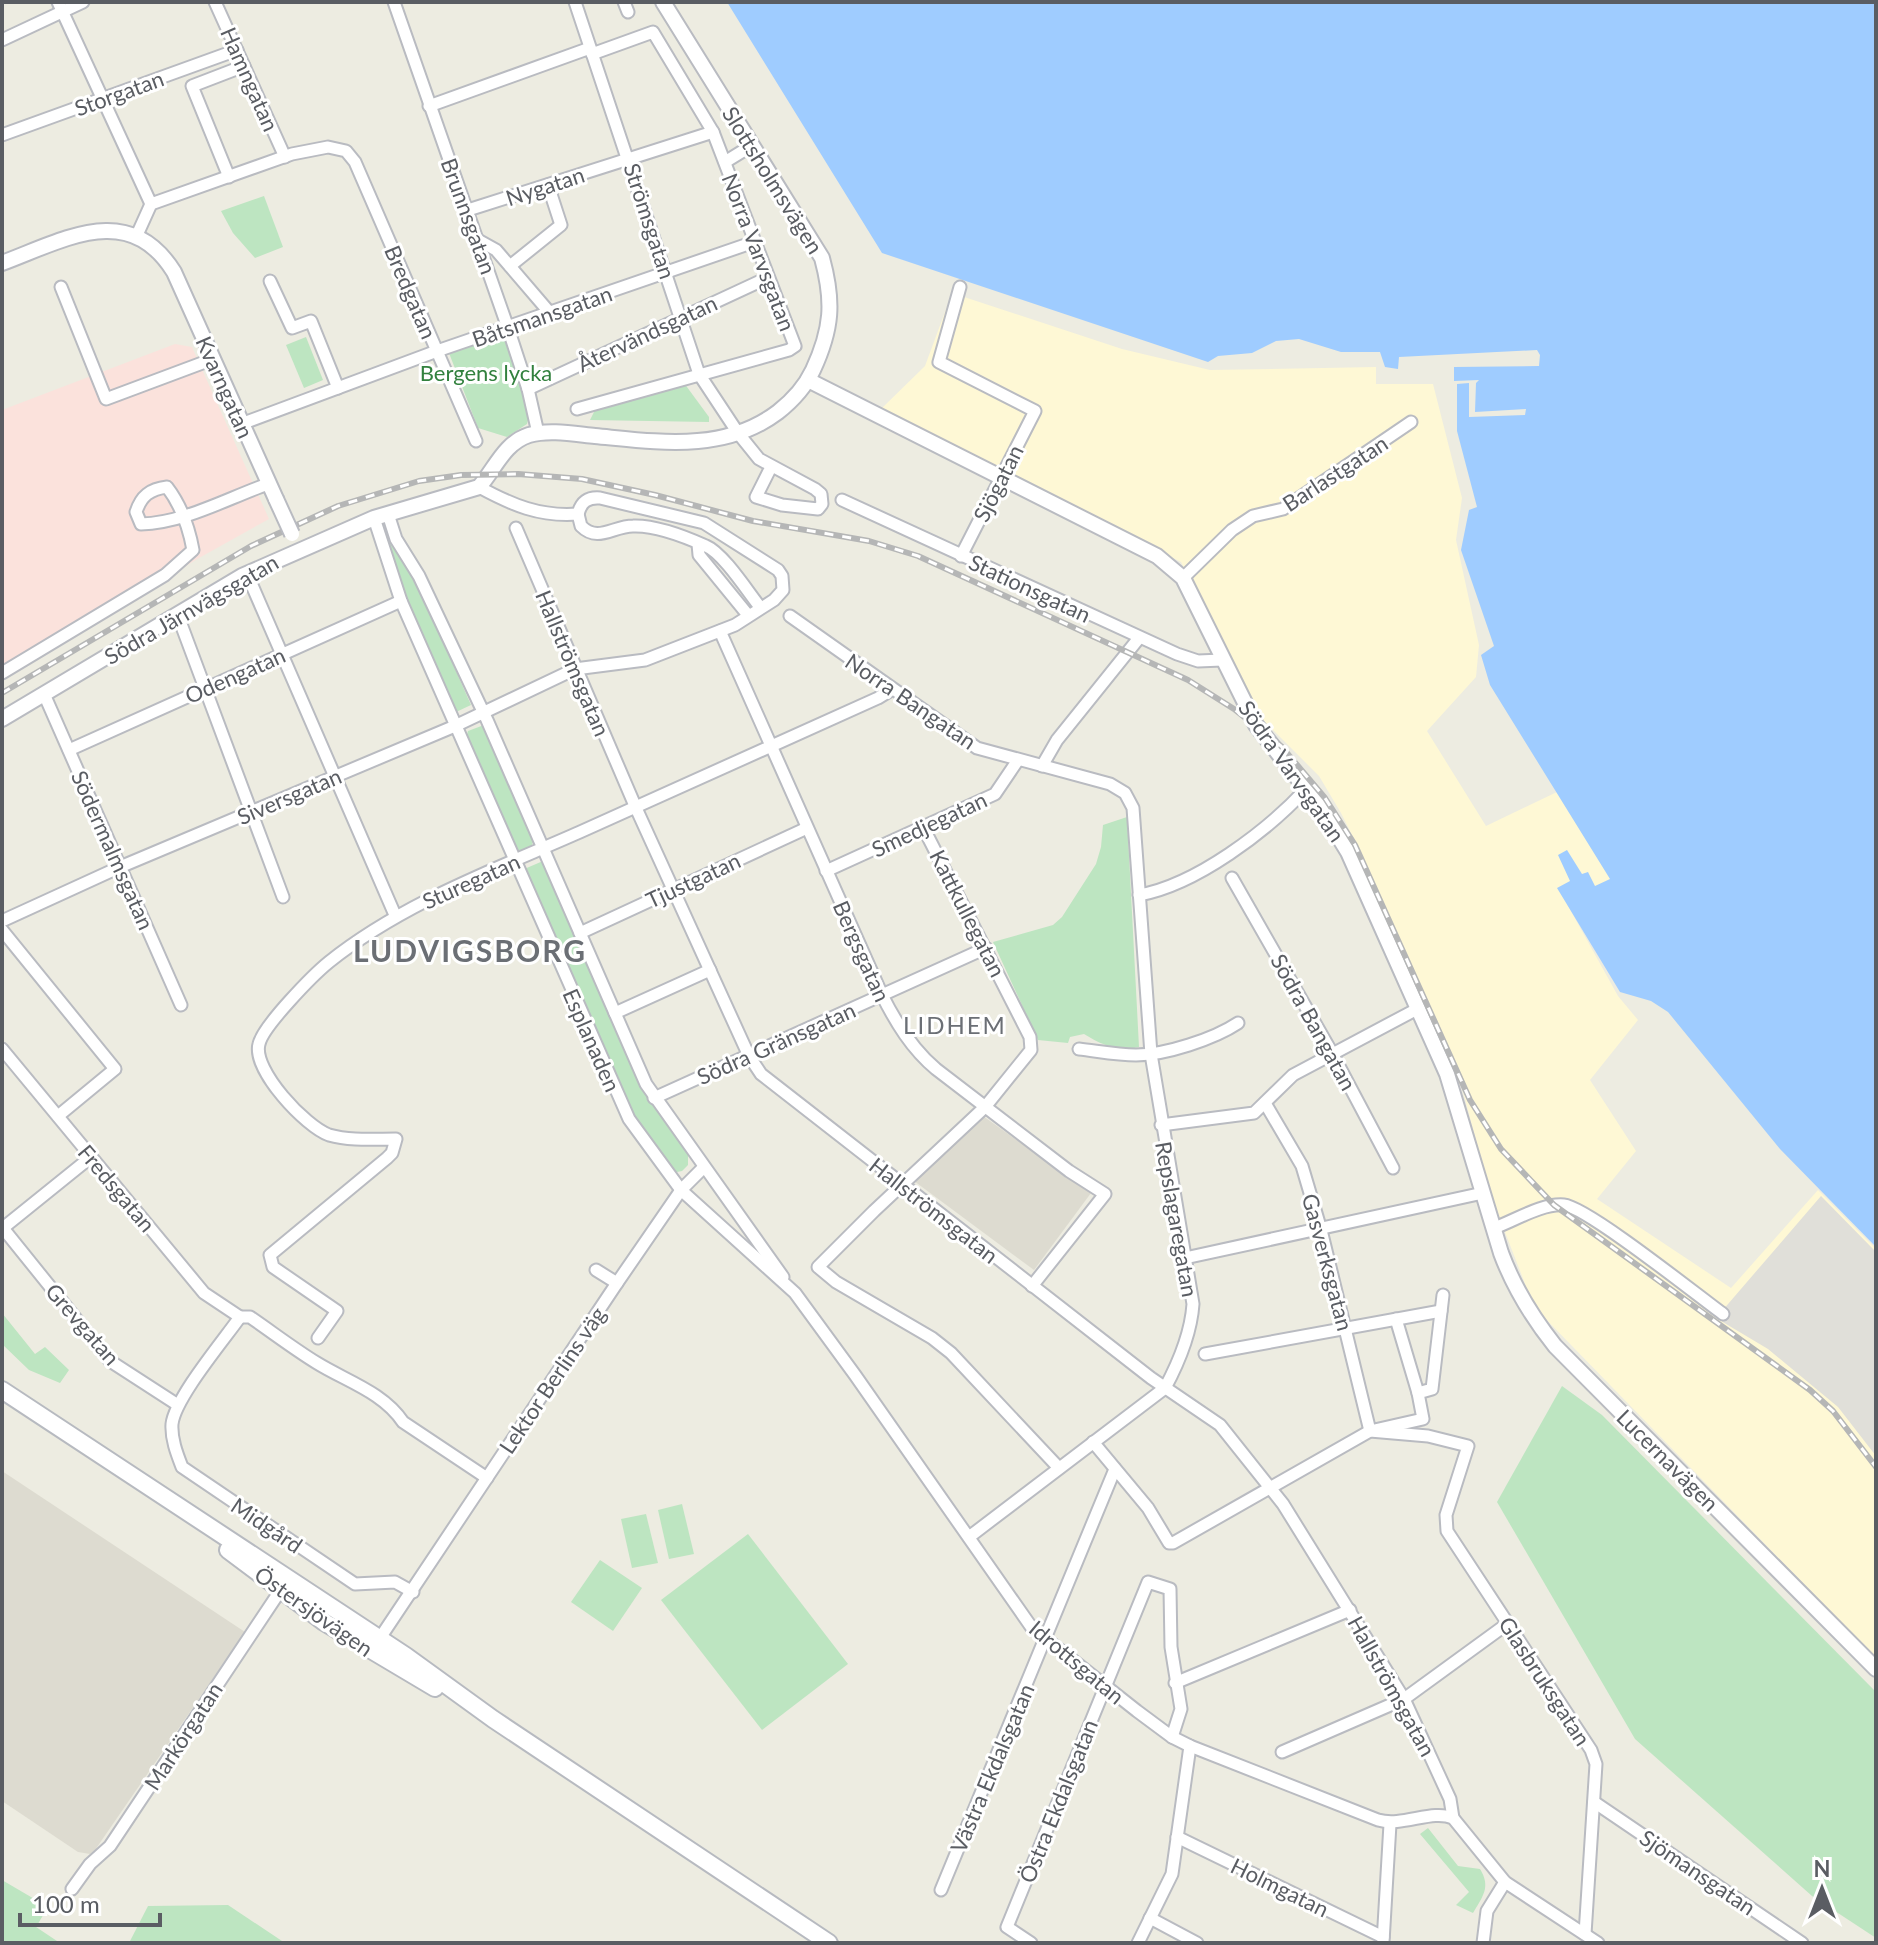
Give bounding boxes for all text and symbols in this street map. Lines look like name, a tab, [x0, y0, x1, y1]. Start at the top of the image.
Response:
street label: Hamngatan	[215, 23, 285, 135]
street label: Storgatan	[71, 64, 167, 122]
street label: Slottsholmsvägen	[717, 101, 829, 259]
street label: Brunnsgatan	[436, 154, 502, 278]
street label: Strömsgatan	[619, 160, 681, 282]
street label: Nygatan	[502, 161, 588, 211]
street label: Norra Varvsgatan	[717, 169, 801, 335]
street label: Bredgatan	[379, 241, 443, 343]
street label: Båtsmansgatan	[468, 279, 616, 353]
street label: Återvändsgatan	[573, 289, 721, 377]
street label: Kvarngatan	[190, 332, 260, 442]
park label: Bergens lycka	[420, 359, 552, 386]
street label: Barlastgatan	[1277, 429, 1393, 517]
street label: Sjögatan	[967, 440, 1029, 526]
street label: Södra Järnvägsgatan	[99, 548, 283, 670]
street label: Stationsgatan	[965, 548, 1095, 628]
street label: Hallströmsgatan	[530, 586, 616, 740]
street label: Odengatan	[181, 641, 289, 709]
street label: Norra Bangatan	[840, 647, 982, 755]
street label: Södra Varvsgatan	[1233, 695, 1351, 847]
street label: Siversgatan	[233, 762, 345, 830]
street label: Södermalmsgatan	[66, 766, 160, 934]
street label: Smedjegatan	[867, 786, 991, 862]
street label: Kattkullegatan	[924, 845, 1012, 981]
street label: Tjustgatan	[641, 846, 745, 914]
street label: Sturegatan	[418, 847, 524, 915]
street label: Bergsgatan	[828, 896, 896, 1006]
district label: LUDVIGSBORG	[353, 932, 587, 968]
street label: Södra Bangatan	[1265, 949, 1363, 1095]
street label: Esplanaden	[557, 984, 627, 1096]
street label: Södra Gränsgatan	[692, 996, 860, 1090]
district label: LIDHEM	[903, 1010, 1007, 1039]
street label: Fredsgatan	[73, 1139, 161, 1237]
street label: Repslagaregatan	[1150, 1139, 1204, 1299]
street label: Hallströmsgatan	[864, 1151, 1004, 1269]
street label: Gasverksgatan	[1297, 1190, 1359, 1334]
street label: Grevgatan	[40, 1278, 126, 1370]
street label: Lektor Berlins väg	[493, 1301, 611, 1459]
street label: Lucernavägen	[1611, 1403, 1725, 1517]
street label: Midgård	[226, 1491, 308, 1559]
street label: Östersjövägen	[250, 1560, 378, 1662]
street label: Hallströmsgatan	[1342, 1611, 1442, 1761]
street label: Glasbruksgatan	[1493, 1612, 1597, 1750]
street label: Idrottsgatan	[1024, 1614, 1130, 1710]
street label: Markörgatan	[138, 1677, 228, 1795]
street label: Västra Ekdalsgatan	[944, 1680, 1040, 1856]
street label: Östra Ekdalsgatan	[1013, 1715, 1103, 1887]
street label: Sjömansgatan	[1635, 1823, 1761, 1921]
north arrow	[1782, 1849, 1862, 1929]
street label: Holmgatan	[1227, 1852, 1333, 1922]
text: N	[1814, 1855, 1830, 1882]
scale bar	[20, 1877, 160, 1927]
text: 100 m	[32, 1889, 100, 1918]

